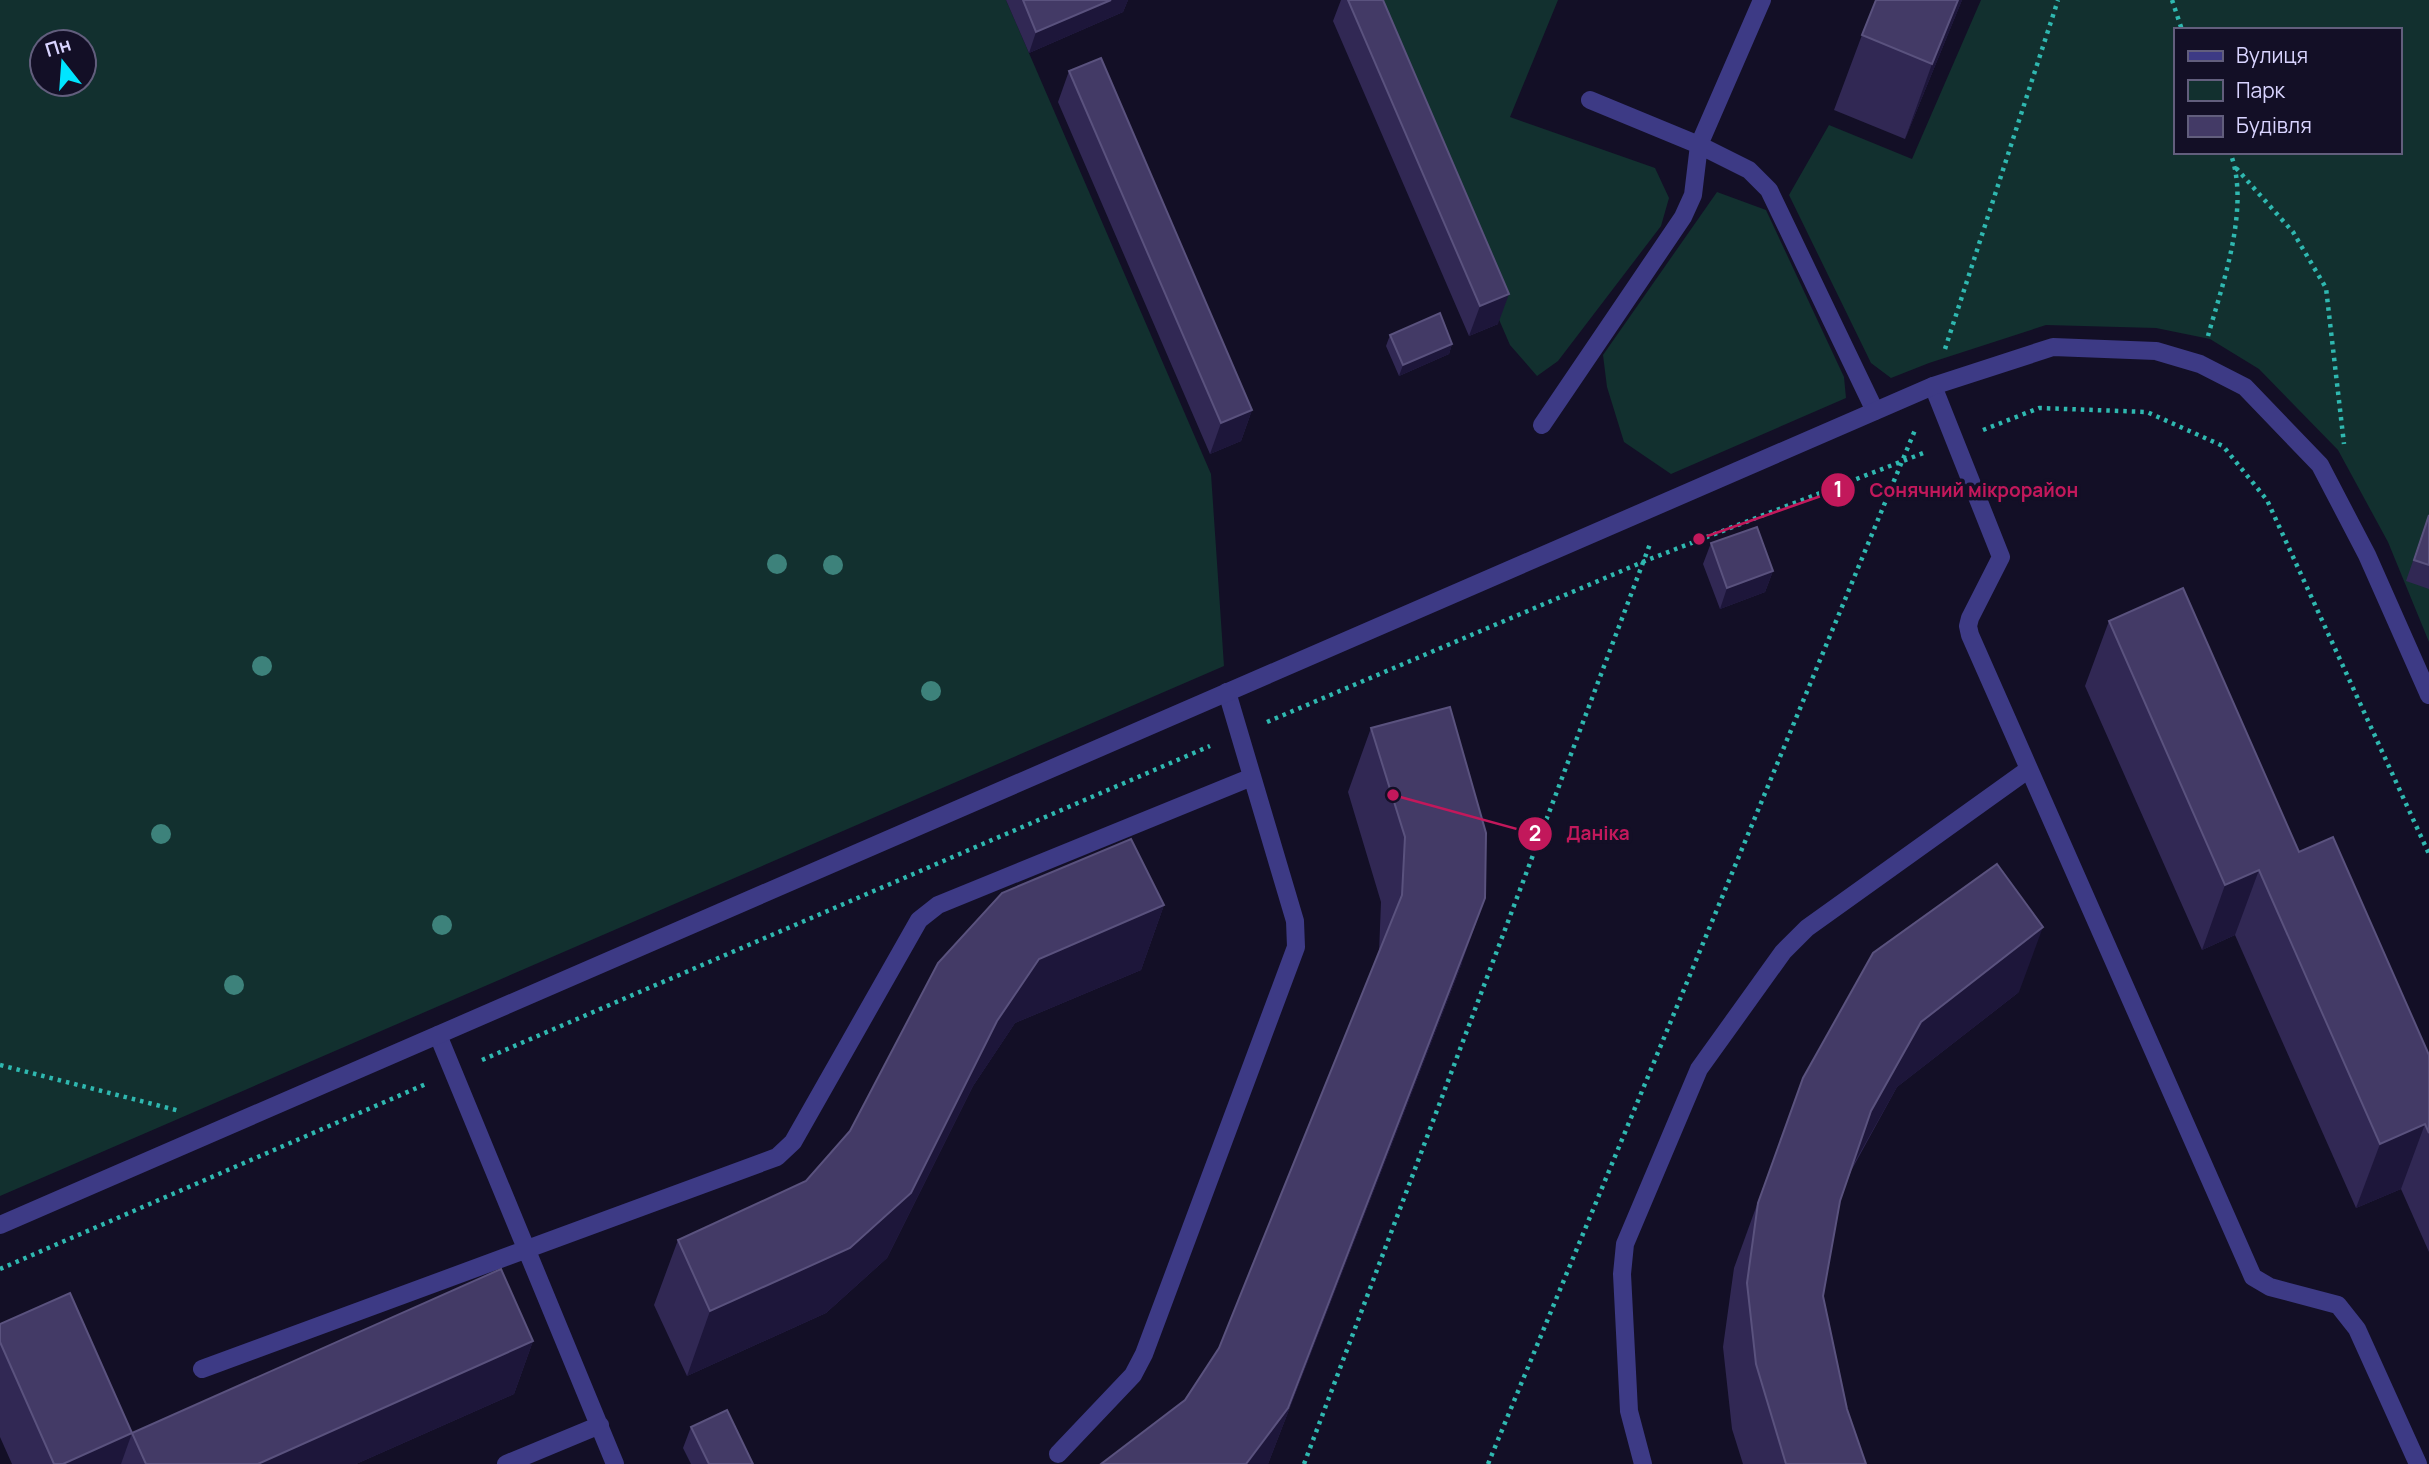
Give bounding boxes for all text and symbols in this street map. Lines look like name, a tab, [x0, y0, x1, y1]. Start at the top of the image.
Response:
north arrow	[28, 28, 98, 98]
legend	[2174, 28, 2401, 154]
text: Пн	[42, 31, 74, 63]
text: Вулиця	[2236, 41, 2308, 69]
text: Парк	[2236, 76, 2286, 104]
text: Будівля	[2236, 111, 2312, 139]
callout: Сонячний мікрорайон	[1821, 470, 2093, 510]
text: 1	[1833, 475, 1843, 503]
text: Сонячний мікрорайон	[1870, 477, 2078, 503]
callout: Даніка	[1518, 814, 1644, 854]
text: 2	[1529, 819, 1541, 847]
text: Даніка	[1566, 820, 1630, 846]

